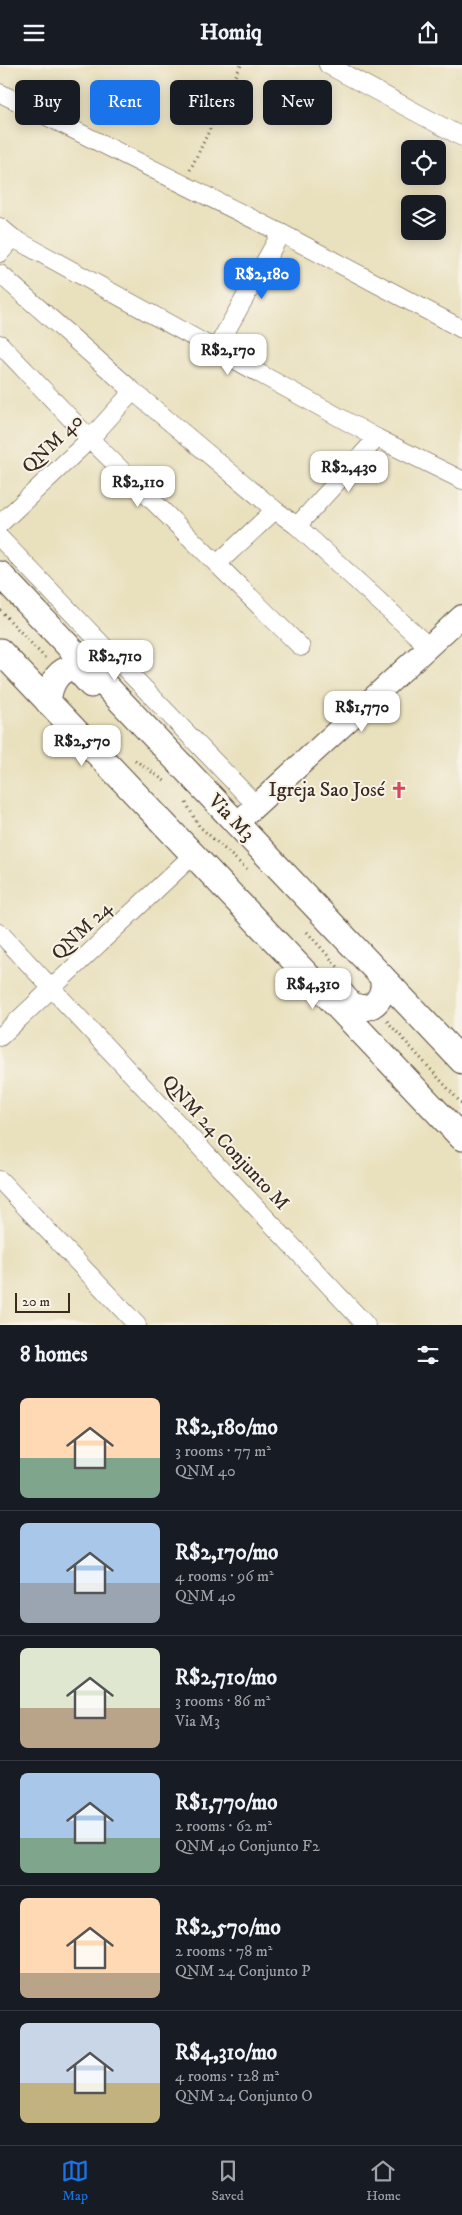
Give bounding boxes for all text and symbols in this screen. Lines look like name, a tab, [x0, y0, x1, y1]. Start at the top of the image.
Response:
icon: menu	[20, 19, 48, 47]
text: Homiq	[200, 19, 262, 46]
icon: share	[414, 19, 442, 47]
chip: Buy	[15, 80, 80, 125]
chip: Rent	[90, 80, 160, 125]
chip: Filters	[170, 80, 253, 125]
chip: New	[263, 80, 332, 125]
map controls	[401, 140, 446, 240]
button: locate	[401, 140, 446, 185]
button: layers	[401, 195, 446, 240]
pin: R$2,180	[216, 257, 308, 300]
text: R$2,180	[235, 264, 289, 284]
pin: R$2,170	[182, 333, 274, 376]
text: R$2,170	[201, 340, 255, 360]
street label: QNM 40	[17, 409, 89, 479]
pin: R$2,430	[303, 451, 395, 493]
text: R$2,430	[321, 457, 377, 477]
pin: R$2,110	[92, 465, 184, 508]
text: R$2,110	[112, 472, 164, 492]
pin: R$2,710	[69, 639, 161, 682]
text: R$2,710	[88, 646, 142, 666]
pin: R$1,770	[316, 691, 408, 733]
text: R$1,770	[335, 697, 389, 717]
pin: R$2,570	[36, 725, 128, 767]
text: R$2,570	[54, 731, 110, 751]
place label: Igreja Sao José	[268, 778, 386, 803]
church icon: Igreja Sao José	[389, 780, 409, 800]
street label: Via M3	[202, 788, 260, 847]
street label: QNM 24	[46, 896, 118, 966]
pin: R$4,310	[267, 967, 359, 1010]
text: R$4,310	[286, 974, 340, 994]
street label: QNM 24 Conjunto M	[156, 1070, 294, 1216]
scale bar	[15, 1290, 70, 1313]
text: 20 m	[22, 1293, 50, 1311]
icon: filters	[414, 1341, 442, 1369]
text: 8 homes	[20, 1342, 88, 1368]
text: R$2,180/mo	[175, 1415, 278, 1441]
icon: home	[60, 1418, 120, 1478]
text: 3 rooms · 77 m²	[175, 1441, 271, 1461]
text: QNM 40	[175, 1461, 236, 1481]
text: R$2,170/mo	[175, 1540, 278, 1566]
icon: home	[60, 1543, 120, 1603]
text: 4 rooms · 96 m²	[175, 1566, 274, 1586]
text: QNM 40	[175, 1586, 236, 1606]
text: R$2,710/mo	[175, 1665, 277, 1691]
icon: home	[60, 1668, 120, 1728]
text: 3 rooms · 86 m²	[175, 1691, 270, 1711]
text: Via M3	[175, 1711, 220, 1731]
text: R$1,770/mo	[175, 1790, 278, 1816]
icon: home	[60, 1793, 120, 1853]
text: 2 rooms · 62 m²	[175, 1816, 272, 1836]
text: QNM 40 Conjunto F2	[175, 1836, 320, 1856]
text: R$2,570/mo	[175, 1915, 281, 1941]
icon: home	[60, 1918, 120, 1978]
text: 2 rooms · 78 m²	[175, 1941, 272, 1961]
text: QNM 24 Conjunto P	[175, 1961, 311, 1981]
text: R$4,310/mo	[175, 2040, 277, 2066]
icon: home	[60, 2043, 120, 2103]
text: 4 rooms · 128 m²	[175, 2066, 279, 2086]
text: QNM 24 Conjunto O	[175, 2086, 313, 2106]
tab: Map	[61, 2157, 89, 2205]
tab: Saved	[212, 2157, 244, 2205]
tab: Home	[366, 2157, 401, 2205]

